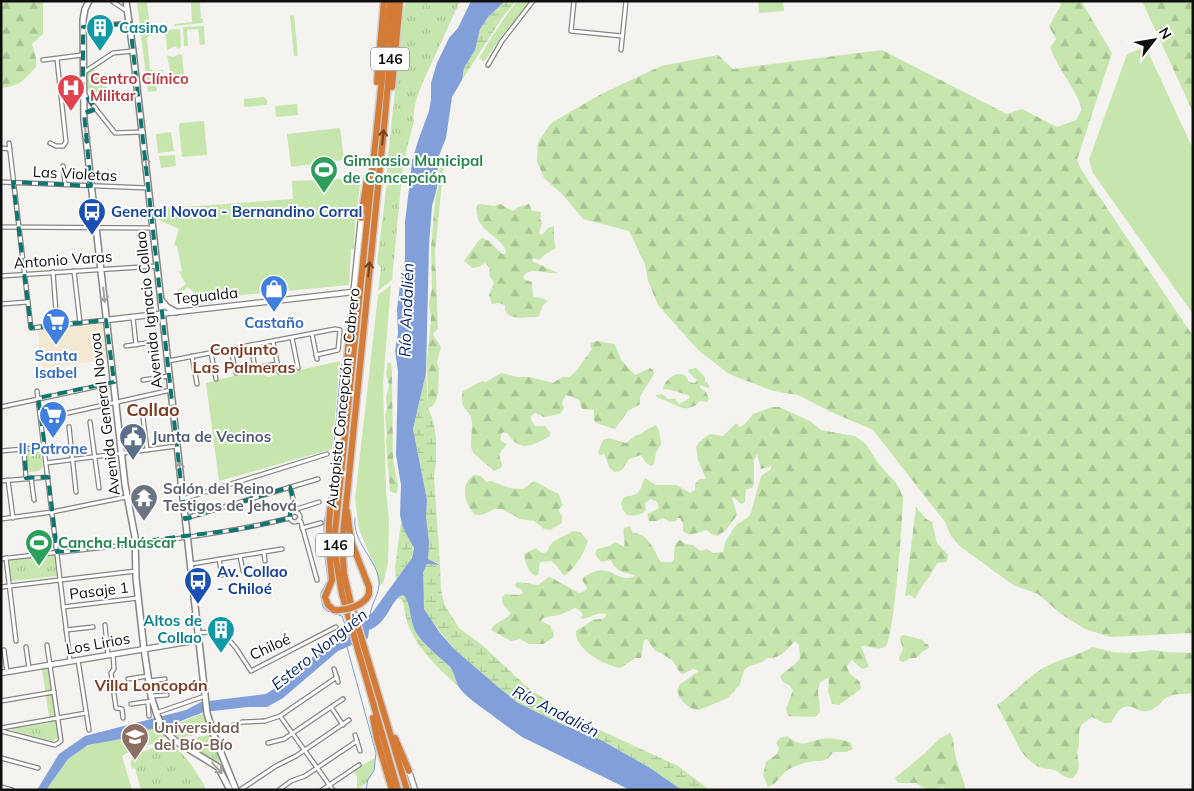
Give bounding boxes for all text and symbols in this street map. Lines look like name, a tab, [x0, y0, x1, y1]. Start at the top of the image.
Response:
building icon: Casino	[85, 13, 115, 52]
north arrow	[1129, 15, 1179, 65]
place label: Casino	[119, 18, 168, 37]
text: N	[1155, 24, 1176, 42]
road number: 146	[371, 48, 409, 70]
place label: Centro Clínico Militar	[90, 69, 189, 105]
hospital icon: Centro Clínico Militar	[56, 73, 86, 112]
one-way arrow	[81, 128, 91, 144]
one-way arrow	[378, 130, 388, 146]
place label: Gimnasio Municipal de Concepción	[343, 151, 483, 187]
sports icon: Gimnasio Municipal de Concepción	[309, 155, 339, 194]
one-way arrow	[141, 156, 151, 172]
street label: Las Violetas	[32, 162, 118, 185]
bus stop icon: General Novoa - Bernandino Corral	[77, 197, 107, 236]
place label: General Novoa - Bernandino Corral	[111, 202, 362, 221]
street label: Avenida Ignacio Collao	[131, 230, 166, 390]
street label: Antonio Varas	[13, 247, 113, 272]
one-way arrow	[364, 261, 374, 277]
water label: Río Andalién	[394, 263, 418, 357]
shop icon: Castaño	[259, 274, 289, 313]
street label: Tegualda	[173, 283, 239, 308]
one-way arrow	[99, 286, 109, 302]
street label: Autopista Concepción - Cabrero	[321, 287, 364, 509]
supermarket icon: Santa Isabel	[41, 307, 71, 346]
place label: Castaño	[244, 313, 304, 332]
street label: Avenida General Novoa	[85, 332, 124, 497]
district label: Conjunto Las Palmeras	[193, 339, 295, 377]
place label: Santa Isabel	[34, 346, 78, 382]
district label: Collao	[126, 398, 180, 421]
supermarket icon: Il Patrone	[38, 400, 68, 439]
public building icon: Junta de Vecinos	[118, 422, 148, 461]
place label: Junta de Vecinos	[152, 427, 271, 446]
place label: Il Patrone	[19, 439, 87, 458]
one-way arrow	[175, 462, 184, 478]
place label: Salón del Reino Testigos de Jehová	[163, 479, 297, 515]
temple icon: Salón del Reino Testigos de Jehová	[129, 483, 159, 522]
sports icon: Cancha Huáscar	[24, 528, 54, 567]
place label: Cancha Huáscar	[58, 533, 177, 552]
road number: 146	[316, 534, 354, 556]
place label: Av. Collao - Chiloé	[217, 562, 288, 598]
bus stop icon: Av. Collao - Chiloé	[183, 566, 213, 605]
street label: Pasaje 1	[68, 577, 130, 604]
water label: Estero Nonguén	[267, 604, 371, 694]
place label: Altos de Collao	[143, 611, 202, 647]
building icon: Altos de Collao	[206, 615, 236, 654]
street label: Los Lirios	[64, 629, 131, 658]
street label: Chiloé	[246, 629, 293, 664]
district label: Villa Loncopán	[93, 675, 208, 695]
water label: Río Andalién	[509, 681, 603, 741]
place label: Universidad del Bío-Bío	[154, 718, 239, 754]
school or university icon: Universidad del Bío-Bío	[120, 722, 150, 761]
one-way arrow	[211, 761, 222, 774]

